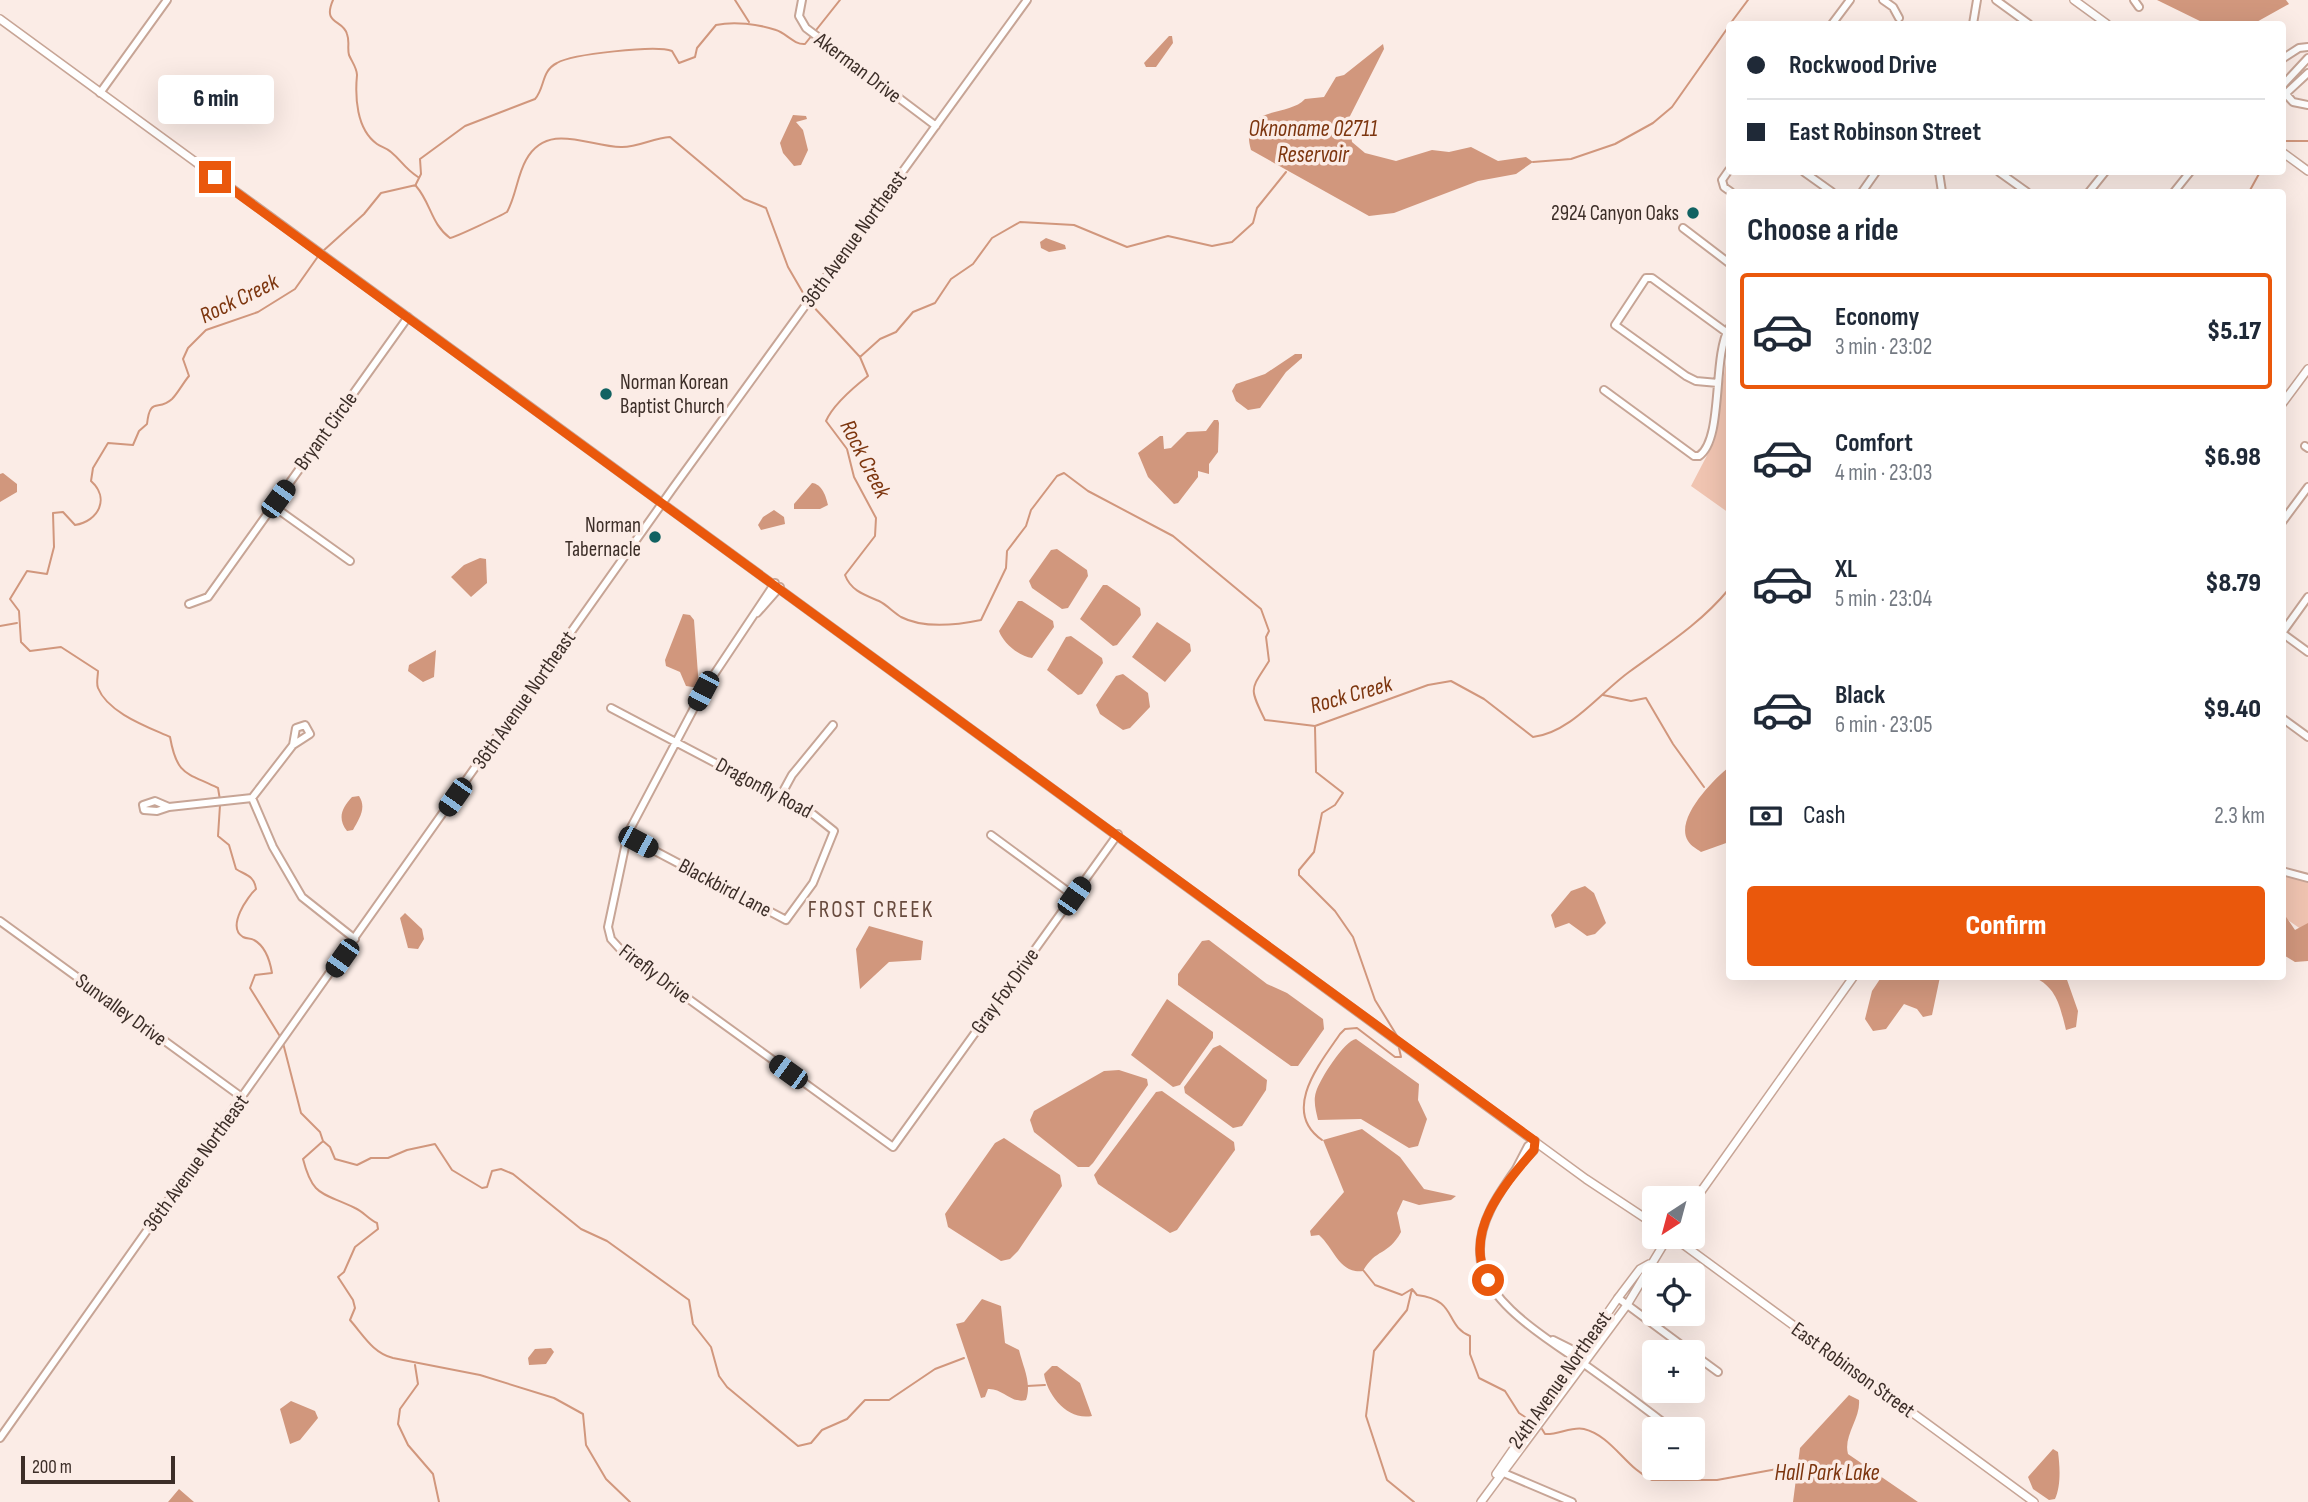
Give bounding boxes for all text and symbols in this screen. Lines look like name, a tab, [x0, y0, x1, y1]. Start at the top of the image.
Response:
street label: Akerman Drive	[809, 27, 906, 109]
text: Rockwood Drive	[1789, 50, 1937, 81]
callout: 6 min	[157, 76, 273, 124]
text: 6 min	[193, 85, 239, 113]
water label: Oknoname 02711 Reservoir	[1248, 115, 1378, 169]
text: East Robinson Street	[1789, 117, 1981, 148]
route end	[199, 161, 231, 193]
street label: 36th Avenue Northeast	[796, 166, 912, 312]
place label: 2924 Canyon Oaks	[1551, 201, 1679, 226]
marker: 2924 Canyon Oaks	[1685, 205, 1701, 221]
text: Choose a ride	[1747, 211, 1899, 250]
water label: Rock Creek	[195, 267, 284, 330]
icon: car	[1751, 300, 1814, 363]
text: Economy	[1835, 302, 1919, 333]
text: $5.17	[2207, 316, 2261, 347]
text: 3 min · 23:02	[1835, 333, 1932, 361]
place label: Norman Korean Baptist Church	[620, 370, 728, 419]
marker: Norman Korean Baptist Church	[598, 386, 614, 402]
street label: Bryant Circle	[289, 387, 363, 475]
water label: Rock Creek	[833, 415, 897, 504]
icon: car	[1751, 426, 1814, 489]
text: Comfort	[1835, 428, 1913, 459]
text: $6.98	[2204, 442, 2261, 473]
text: 4 min · 23:03	[1835, 459, 1932, 487]
car	[258, 476, 299, 522]
place label: Norman Tabernacle	[565, 513, 641, 562]
marker: Norman Tabernacle	[647, 529, 663, 545]
icon: car	[1751, 552, 1814, 615]
text: XL	[1835, 554, 1857, 585]
text: $8.79	[2205, 568, 2261, 599]
text: 5 min · 23:04	[1835, 585, 1932, 613]
street label: 36th Avenue Northeast	[467, 626, 581, 774]
car	[684, 668, 723, 714]
water label: Rock Creek	[1307, 670, 1397, 720]
icon: car	[1751, 678, 1814, 741]
text: Black	[1835, 680, 1885, 711]
text: $9.40	[2203, 694, 2261, 725]
text: 6 min · 23:05	[1835, 711, 1932, 739]
street label: Dragonfly Road	[711, 752, 817, 824]
car	[435, 774, 476, 820]
icon: cash	[1747, 797, 1785, 835]
text: Cash	[1803, 800, 1846, 831]
text: 2.3 km	[2214, 802, 2265, 830]
car	[615, 823, 662, 861]
street label: Blackbird Lane	[674, 853, 776, 923]
car	[1054, 873, 1095, 919]
button: Confirm	[1747, 886, 2265, 966]
district label: FROST CREEK	[808, 896, 934, 924]
car	[322, 935, 363, 981]
street label: Firefly Drive	[614, 939, 696, 1009]
street label: Gray Fox Drive	[966, 943, 1044, 1039]
street label: Sunvalley Drive	[70, 968, 172, 1052]
car	[765, 1051, 812, 1093]
street label: 36th Avenue Northeast	[138, 1090, 254, 1236]
north arrow	[1642, 1186, 1704, 1250]
map controls	[1642, 1186, 1705, 1480]
button: locate	[1642, 1263, 1705, 1326]
route start	[1472, 1264, 1504, 1296]
street label: 24th Avenue Northeast	[1503, 1306, 1617, 1454]
street label: East Robinson Street	[1786, 1317, 1920, 1423]
button: +	[1642, 1340, 1705, 1403]
button: −	[1642, 1417, 1705, 1480]
scale bar	[21, 1453, 175, 1485]
text: 200 m	[32, 1456, 72, 1479]
water label: Hall Park Lake	[1775, 1459, 1879, 1487]

